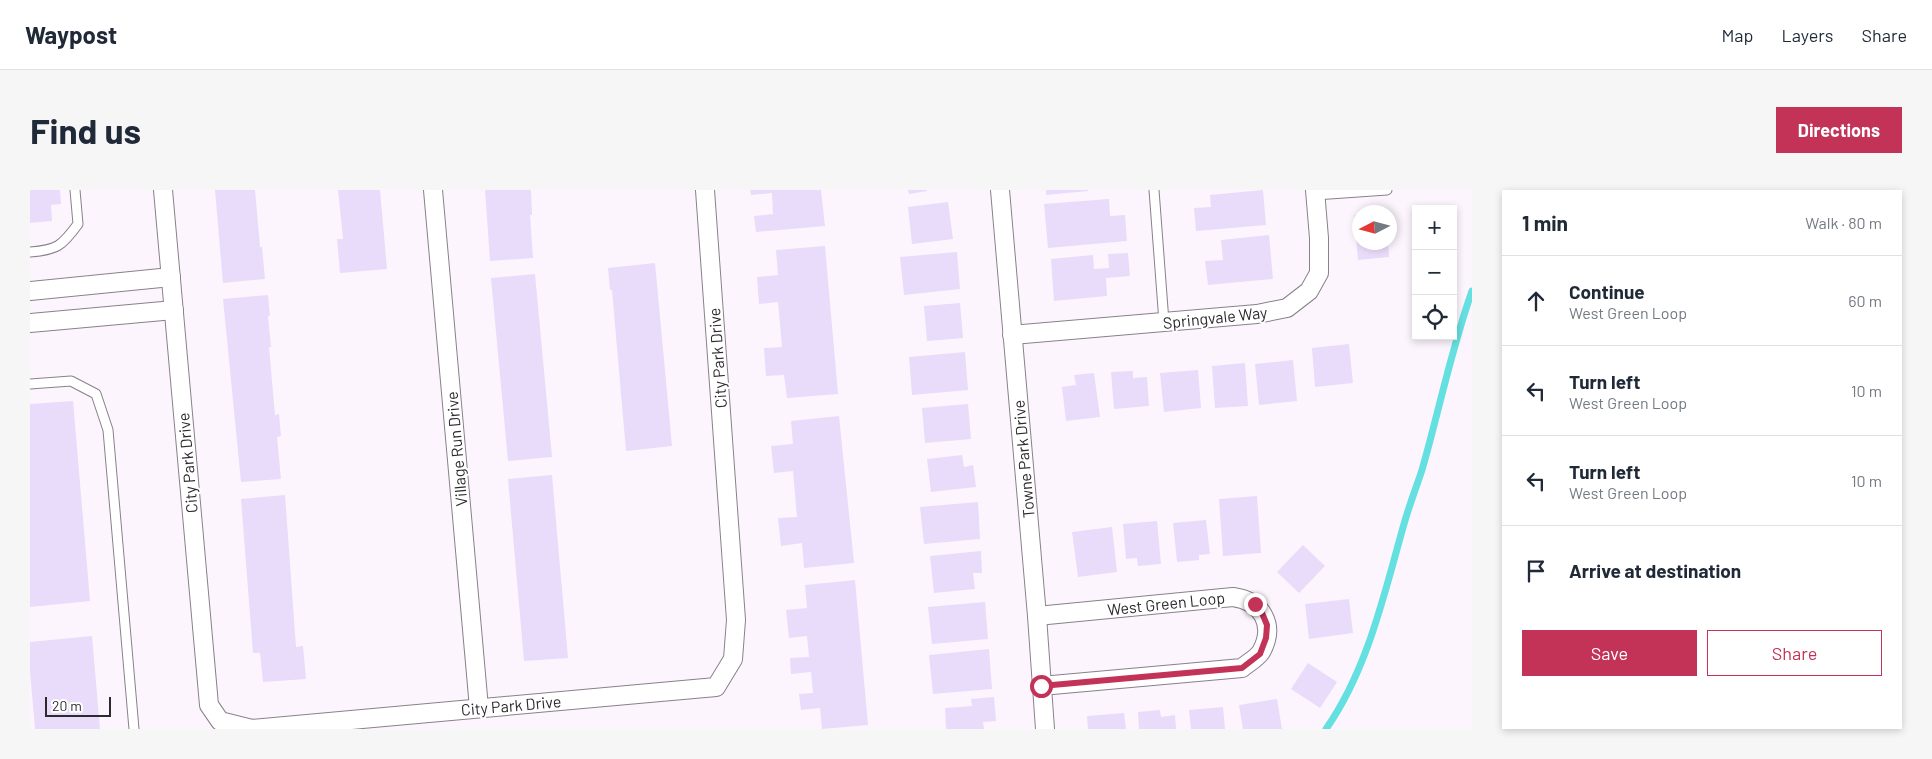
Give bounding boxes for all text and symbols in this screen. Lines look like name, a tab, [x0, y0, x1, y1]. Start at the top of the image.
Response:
text: Waypost	[25, 20, 117, 49]
text: Map	[1721, 24, 1753, 46]
text: Layers	[1781, 24, 1834, 46]
text: Share	[1862, 24, 1907, 46]
button: Directions	[1776, 107, 1902, 153]
text: Find us	[30, 109, 141, 151]
north arrow	[1352, 205, 1397, 250]
map controls	[1412, 205, 1457, 340]
button: +	[1412, 205, 1457, 250]
text: 1 min	[1522, 210, 1568, 235]
text: Walk · 80 m	[1805, 213, 1882, 232]
button: −	[1412, 250, 1457, 295]
text: Continue	[1569, 280, 1645, 303]
icon: ahead	[1522, 287, 1550, 315]
text: 60 m	[1848, 291, 1882, 310]
button: locate	[1412, 295, 1457, 340]
street label: Springvale Way	[1162, 302, 1269, 332]
text: West Green Loop	[1569, 303, 1687, 322]
street label: City Park Drive	[704, 307, 730, 409]
text: Turn left	[1569, 370, 1640, 393]
icon: left	[1522, 377, 1550, 405]
text: 10 m	[1851, 381, 1882, 400]
street label: Village Run Drive	[442, 391, 470, 507]
text: West Green Loop	[1569, 393, 1687, 412]
street label: Towne Park Drive	[1008, 399, 1038, 519]
street label: City Park Drive	[173, 412, 201, 514]
text: Turn left	[1569, 460, 1640, 483]
icon: left	[1522, 467, 1550, 495]
text: 10 m	[1851, 471, 1882, 490]
text: West Green Loop	[1569, 483, 1687, 502]
icon: arrive	[1522, 557, 1550, 585]
text: Arrive at destination	[1569, 559, 1741, 582]
street label: West Green Loop	[1106, 587, 1226, 619]
route end	[1244, 593, 1267, 616]
button: Save	[1522, 630, 1697, 676]
button: Share	[1707, 630, 1882, 676]
route start	[1030, 675, 1053, 698]
street label: City Park Drive	[460, 691, 562, 719]
scale bar	[45, 694, 111, 717]
text: 20 m	[52, 697, 82, 714]

